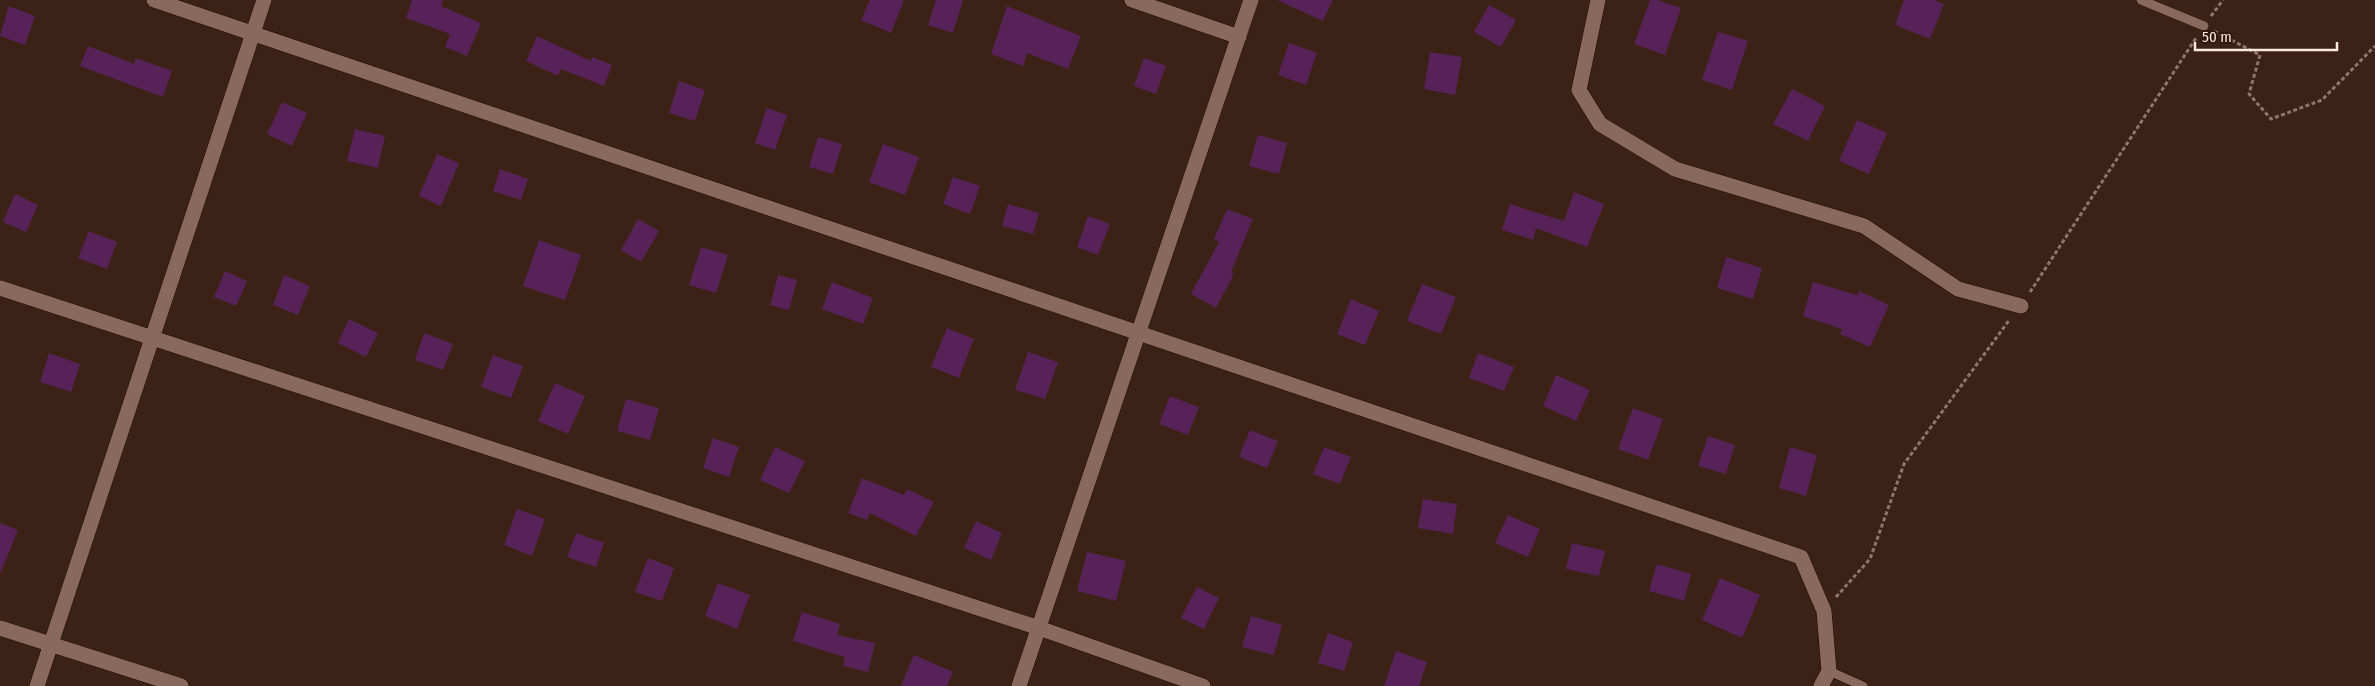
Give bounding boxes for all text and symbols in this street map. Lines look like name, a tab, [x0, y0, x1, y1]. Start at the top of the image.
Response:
scale bar	[2195, 20, 2338, 52]
text: 50 m	[2202, 28, 2232, 46]

